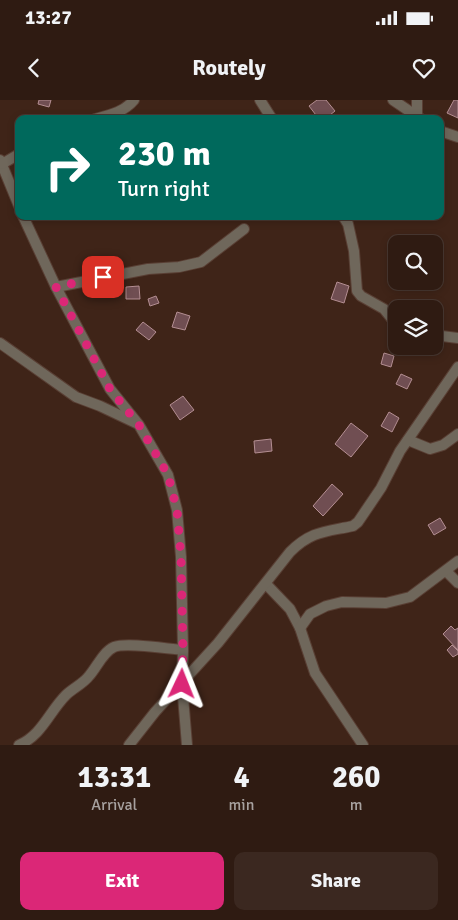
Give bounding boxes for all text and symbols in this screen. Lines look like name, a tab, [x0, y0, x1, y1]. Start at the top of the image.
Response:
text: 13:27	[25, 6, 72, 30]
icon: back	[20, 54, 48, 82]
text: Routely	[192, 54, 266, 81]
icon: heart	[410, 54, 438, 82]
text: 230 m	[118, 132, 211, 175]
icon: right	[35, 135, 100, 200]
text: Turn right	[118, 175, 210, 202]
map controls	[388, 235, 443, 355]
button: search	[388, 235, 443, 290]
pin	[82, 256, 124, 298]
icon: arrive	[89, 263, 117, 291]
button: layers	[388, 300, 443, 355]
position arrow	[155, 657, 207, 709]
text: 13:31	[77, 759, 151, 796]
text: 4	[233, 759, 250, 796]
text: 260	[332, 759, 380, 796]
text: Arrival	[91, 795, 137, 815]
text: min	[229, 795, 254, 815]
text: m	[350, 795, 363, 815]
button: Exit	[20, 852, 224, 910]
button: Share	[234, 852, 438, 910]

